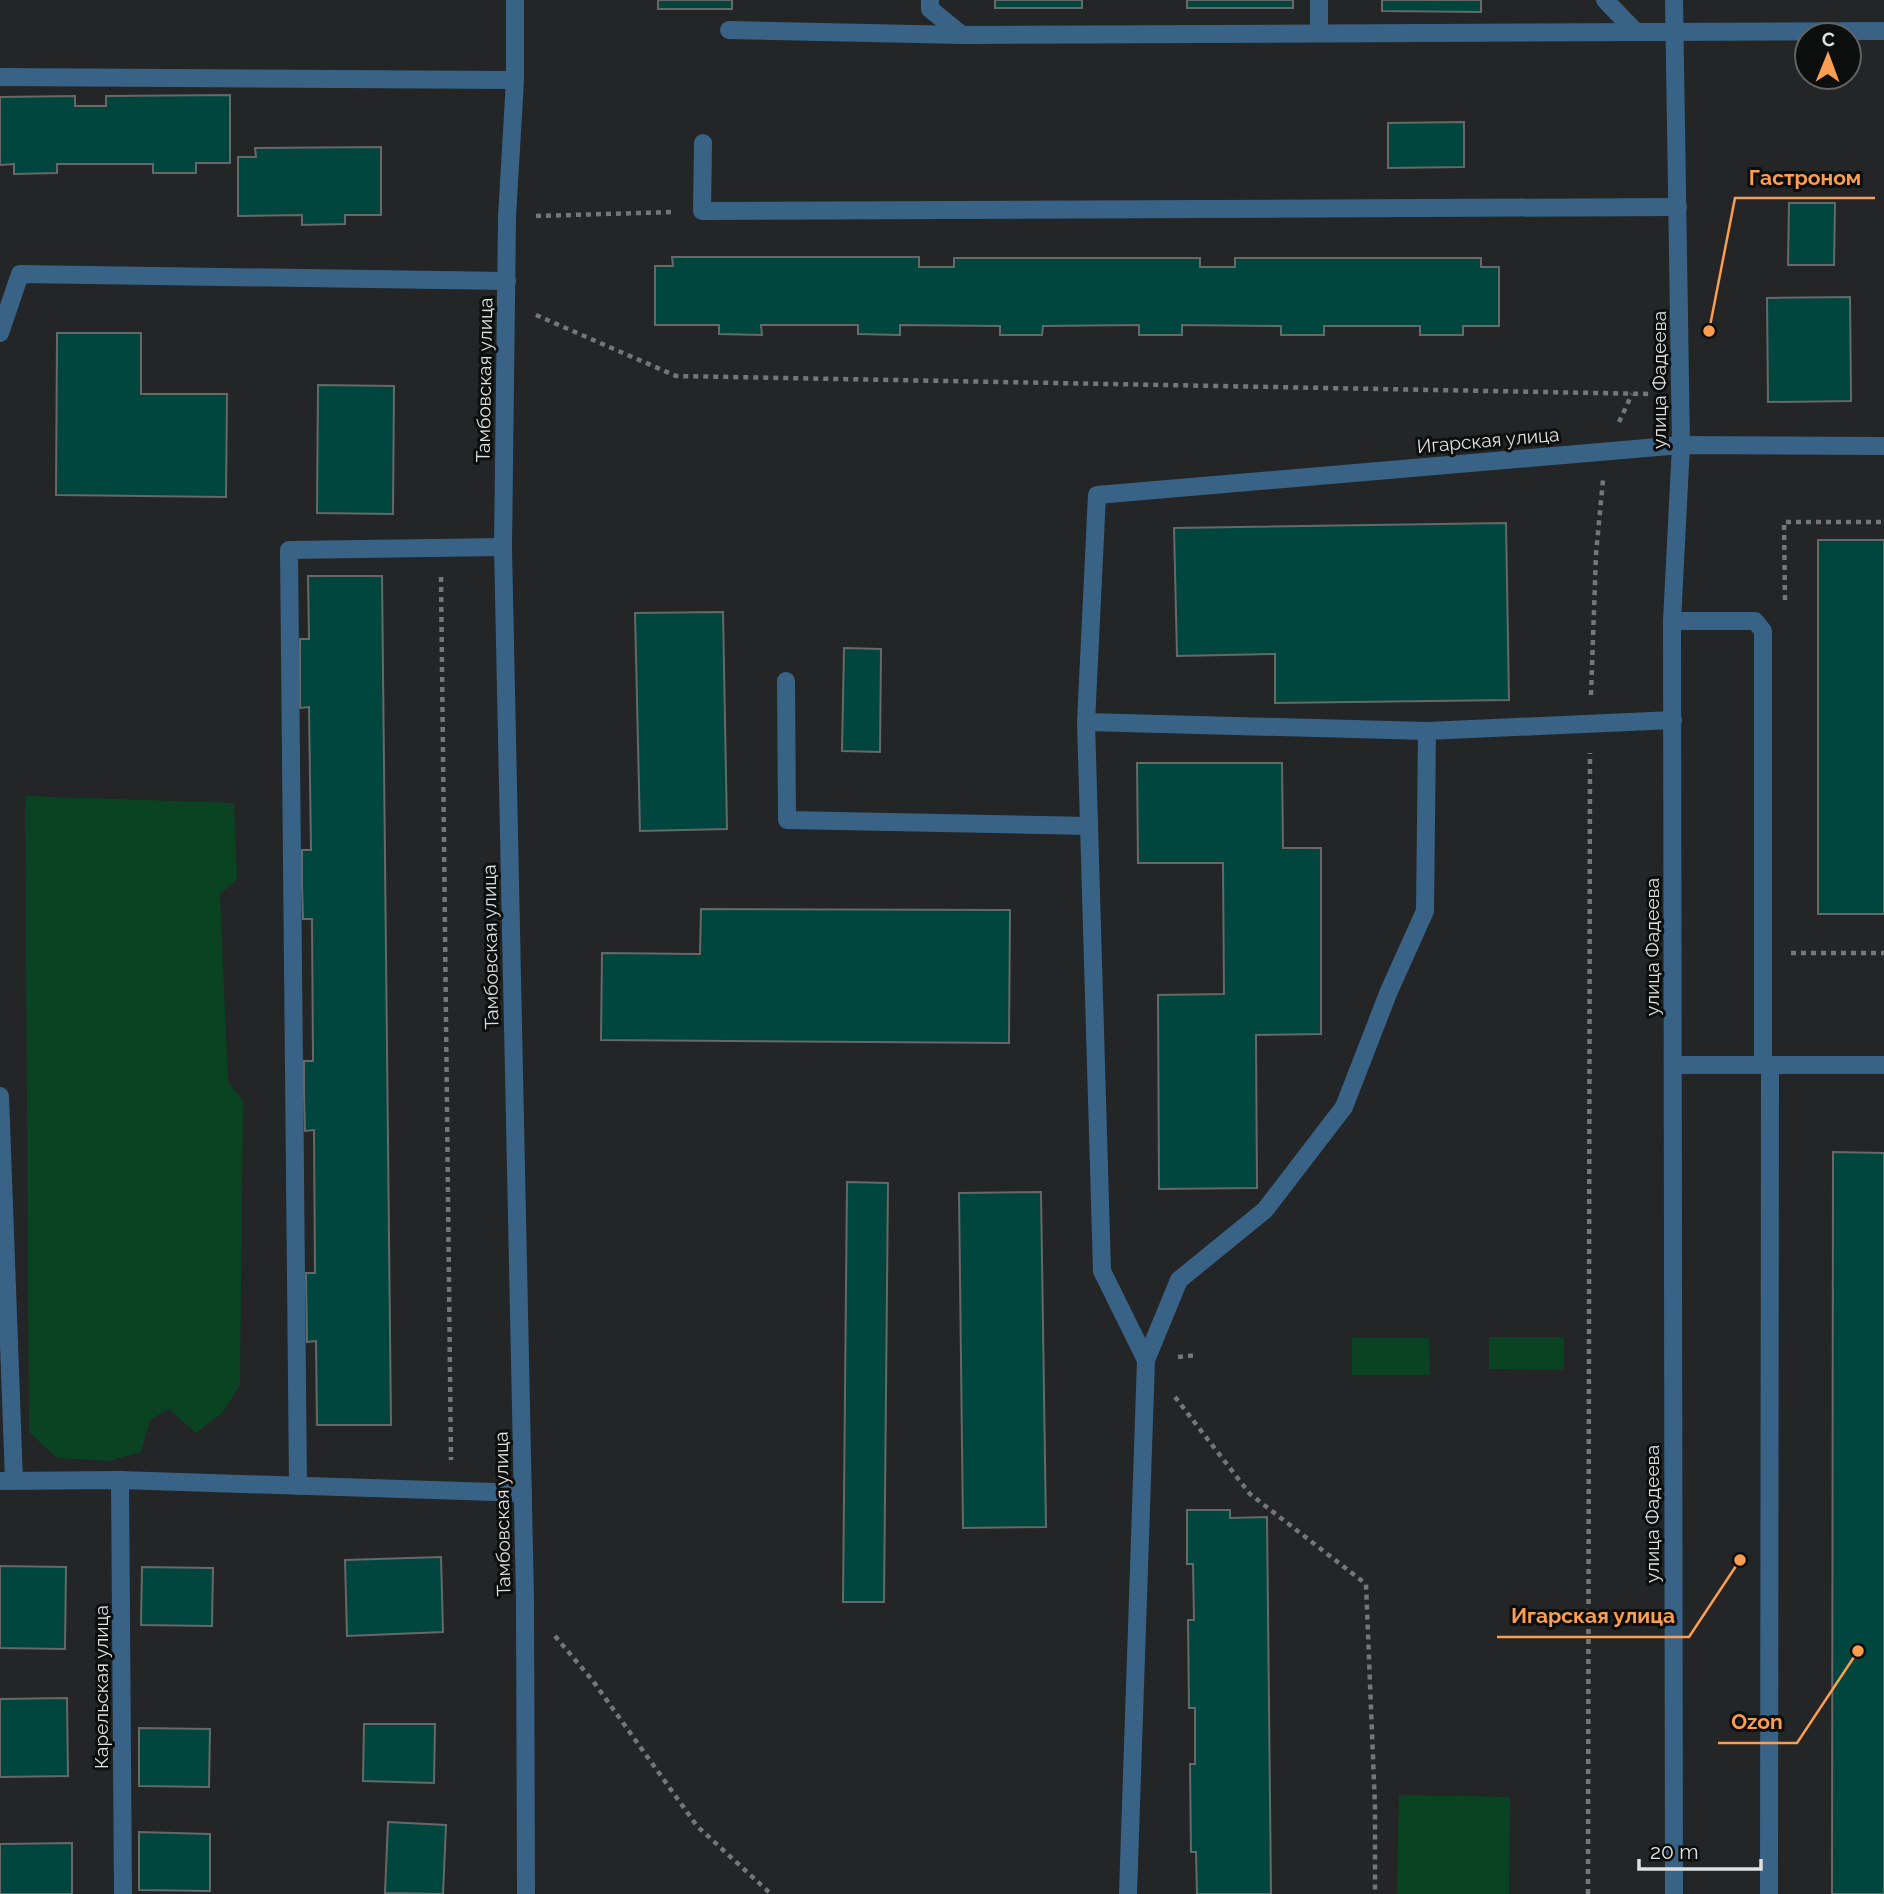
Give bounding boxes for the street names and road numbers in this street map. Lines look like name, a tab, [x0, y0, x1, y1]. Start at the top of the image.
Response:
street label: Тамбовская улица	[472, 297, 496, 463]
street label: улица Фадеева	[1648, 311, 1670, 449]
street label: Игарская улица	[1416, 423, 1560, 457]
street label: Тамбовская улица	[478, 864, 502, 1030]
street label: улица Фадеева	[1641, 878, 1663, 1016]
street label: Тамбовская улица	[490, 1431, 514, 1597]
street label: улица Фадеева	[1641, 1445, 1663, 1583]
street label: Карельская улица	[90, 1605, 112, 1769]

